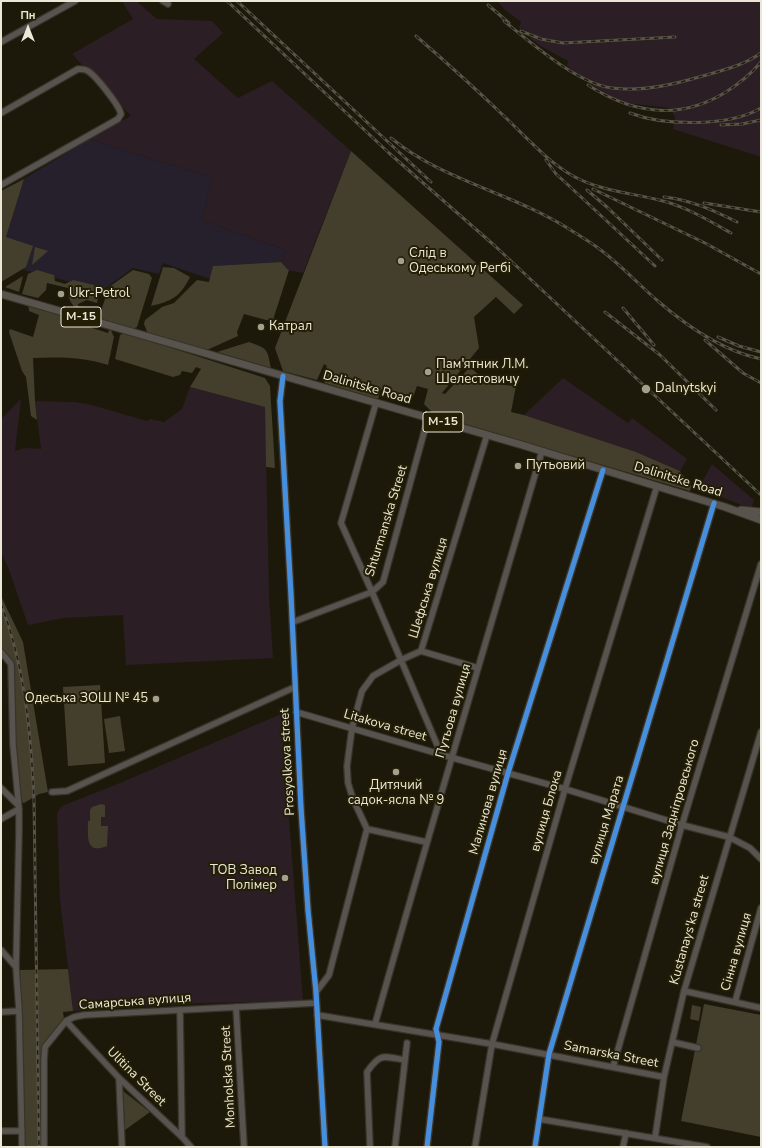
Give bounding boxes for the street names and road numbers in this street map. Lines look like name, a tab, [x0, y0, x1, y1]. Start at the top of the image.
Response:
road number: М-15	[61, 307, 101, 327]
street label: Dalinitske Road	[321, 368, 413, 408]
road number: М-15	[423, 412, 463, 432]
street label: Dalinitske Road	[632, 459, 724, 501]
street label: Shturmanska Street	[363, 463, 411, 579]
street label: Шефська вулиця	[406, 536, 452, 640]
street label: Путьова вулиця	[433, 662, 475, 760]
street label: Litakova street	[342, 707, 428, 745]
street label: Prosyolkova street	[277, 708, 299, 816]
street label: вулиця Задніпровського	[647, 737, 703, 887]
street label: Малинова вулиця	[466, 747, 512, 857]
street label: вулиця Блока	[528, 768, 566, 854]
street label: вулиця Марата	[586, 774, 628, 866]
street label: Kustanays'ka street	[667, 873, 713, 987]
street label: Сінна вулиця	[718, 911, 756, 993]
street label: Самарська вулиця	[78, 990, 192, 1014]
street label: Monholska Street	[219, 1025, 239, 1129]
street label: Samarska Street	[562, 1038, 660, 1072]
street label: Ulitina Street	[103, 1044, 169, 1110]

